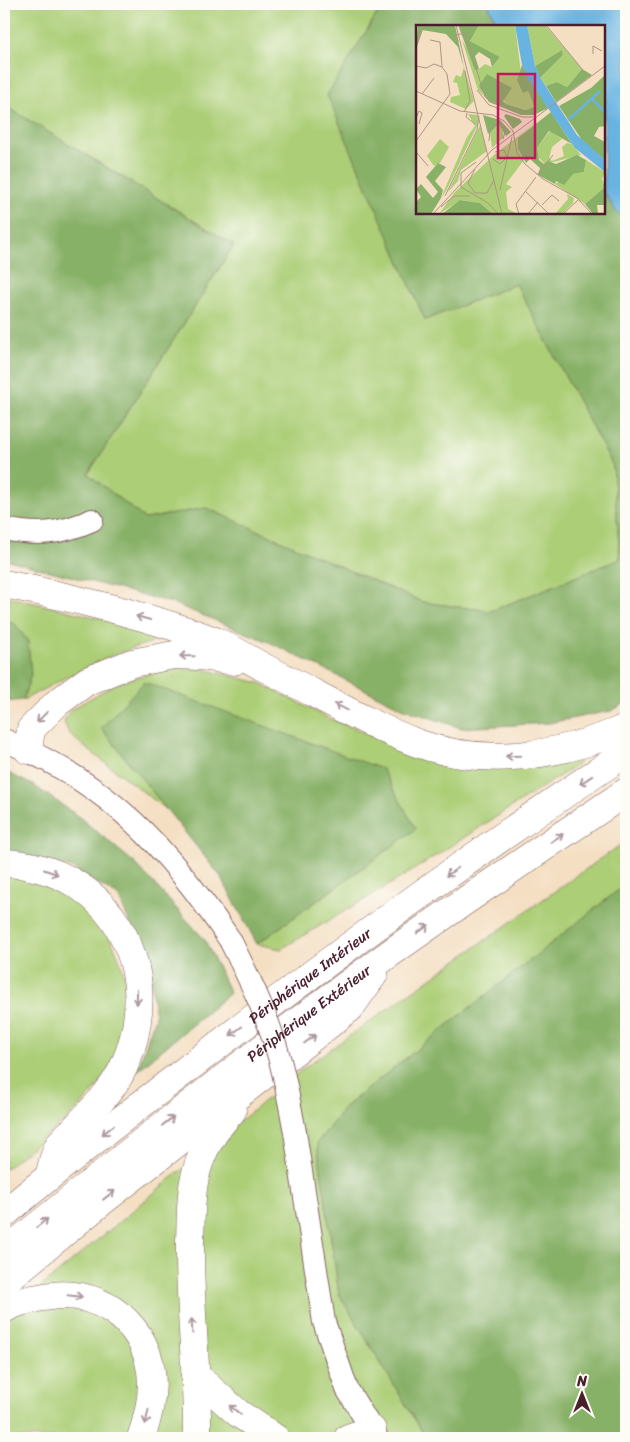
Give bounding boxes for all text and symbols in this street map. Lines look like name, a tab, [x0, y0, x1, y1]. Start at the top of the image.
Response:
inset map	[416, 25, 605, 214]
one-way arrow	[136, 613, 152, 623]
one-way arrow	[180, 651, 196, 660]
one-way arrow	[334, 702, 349, 711]
one-way arrow	[37, 711, 49, 723]
one-way arrow	[505, 752, 521, 761]
one-way arrow	[579, 775, 593, 785]
one-way arrow	[550, 832, 564, 842]
one-way arrow	[445, 867, 459, 877]
one-way arrow	[43, 868, 59, 877]
street label: Périphérique Intérieur	[243, 920, 378, 1031]
one-way arrow	[416, 924, 430, 935]
street label: Périphérique Extérieur	[241, 957, 378, 1069]
one-way arrow	[133, 988, 142, 1004]
one-way arrow	[229, 1026, 243, 1036]
one-way arrow	[303, 1033, 316, 1044]
one-way arrow	[161, 1115, 174, 1126]
one-way arrow	[102, 1125, 115, 1136]
one-way arrow	[102, 1190, 115, 1201]
one-way arrow	[35, 1217, 48, 1228]
one-way arrow	[66, 1291, 82, 1301]
one-way arrow	[188, 1318, 197, 1334]
text: N	[576, 1369, 587, 1394]
north arrow	[558, 1370, 608, 1420]
one-way arrow	[229, 1405, 242, 1416]
one-way arrow	[142, 1409, 151, 1425]

